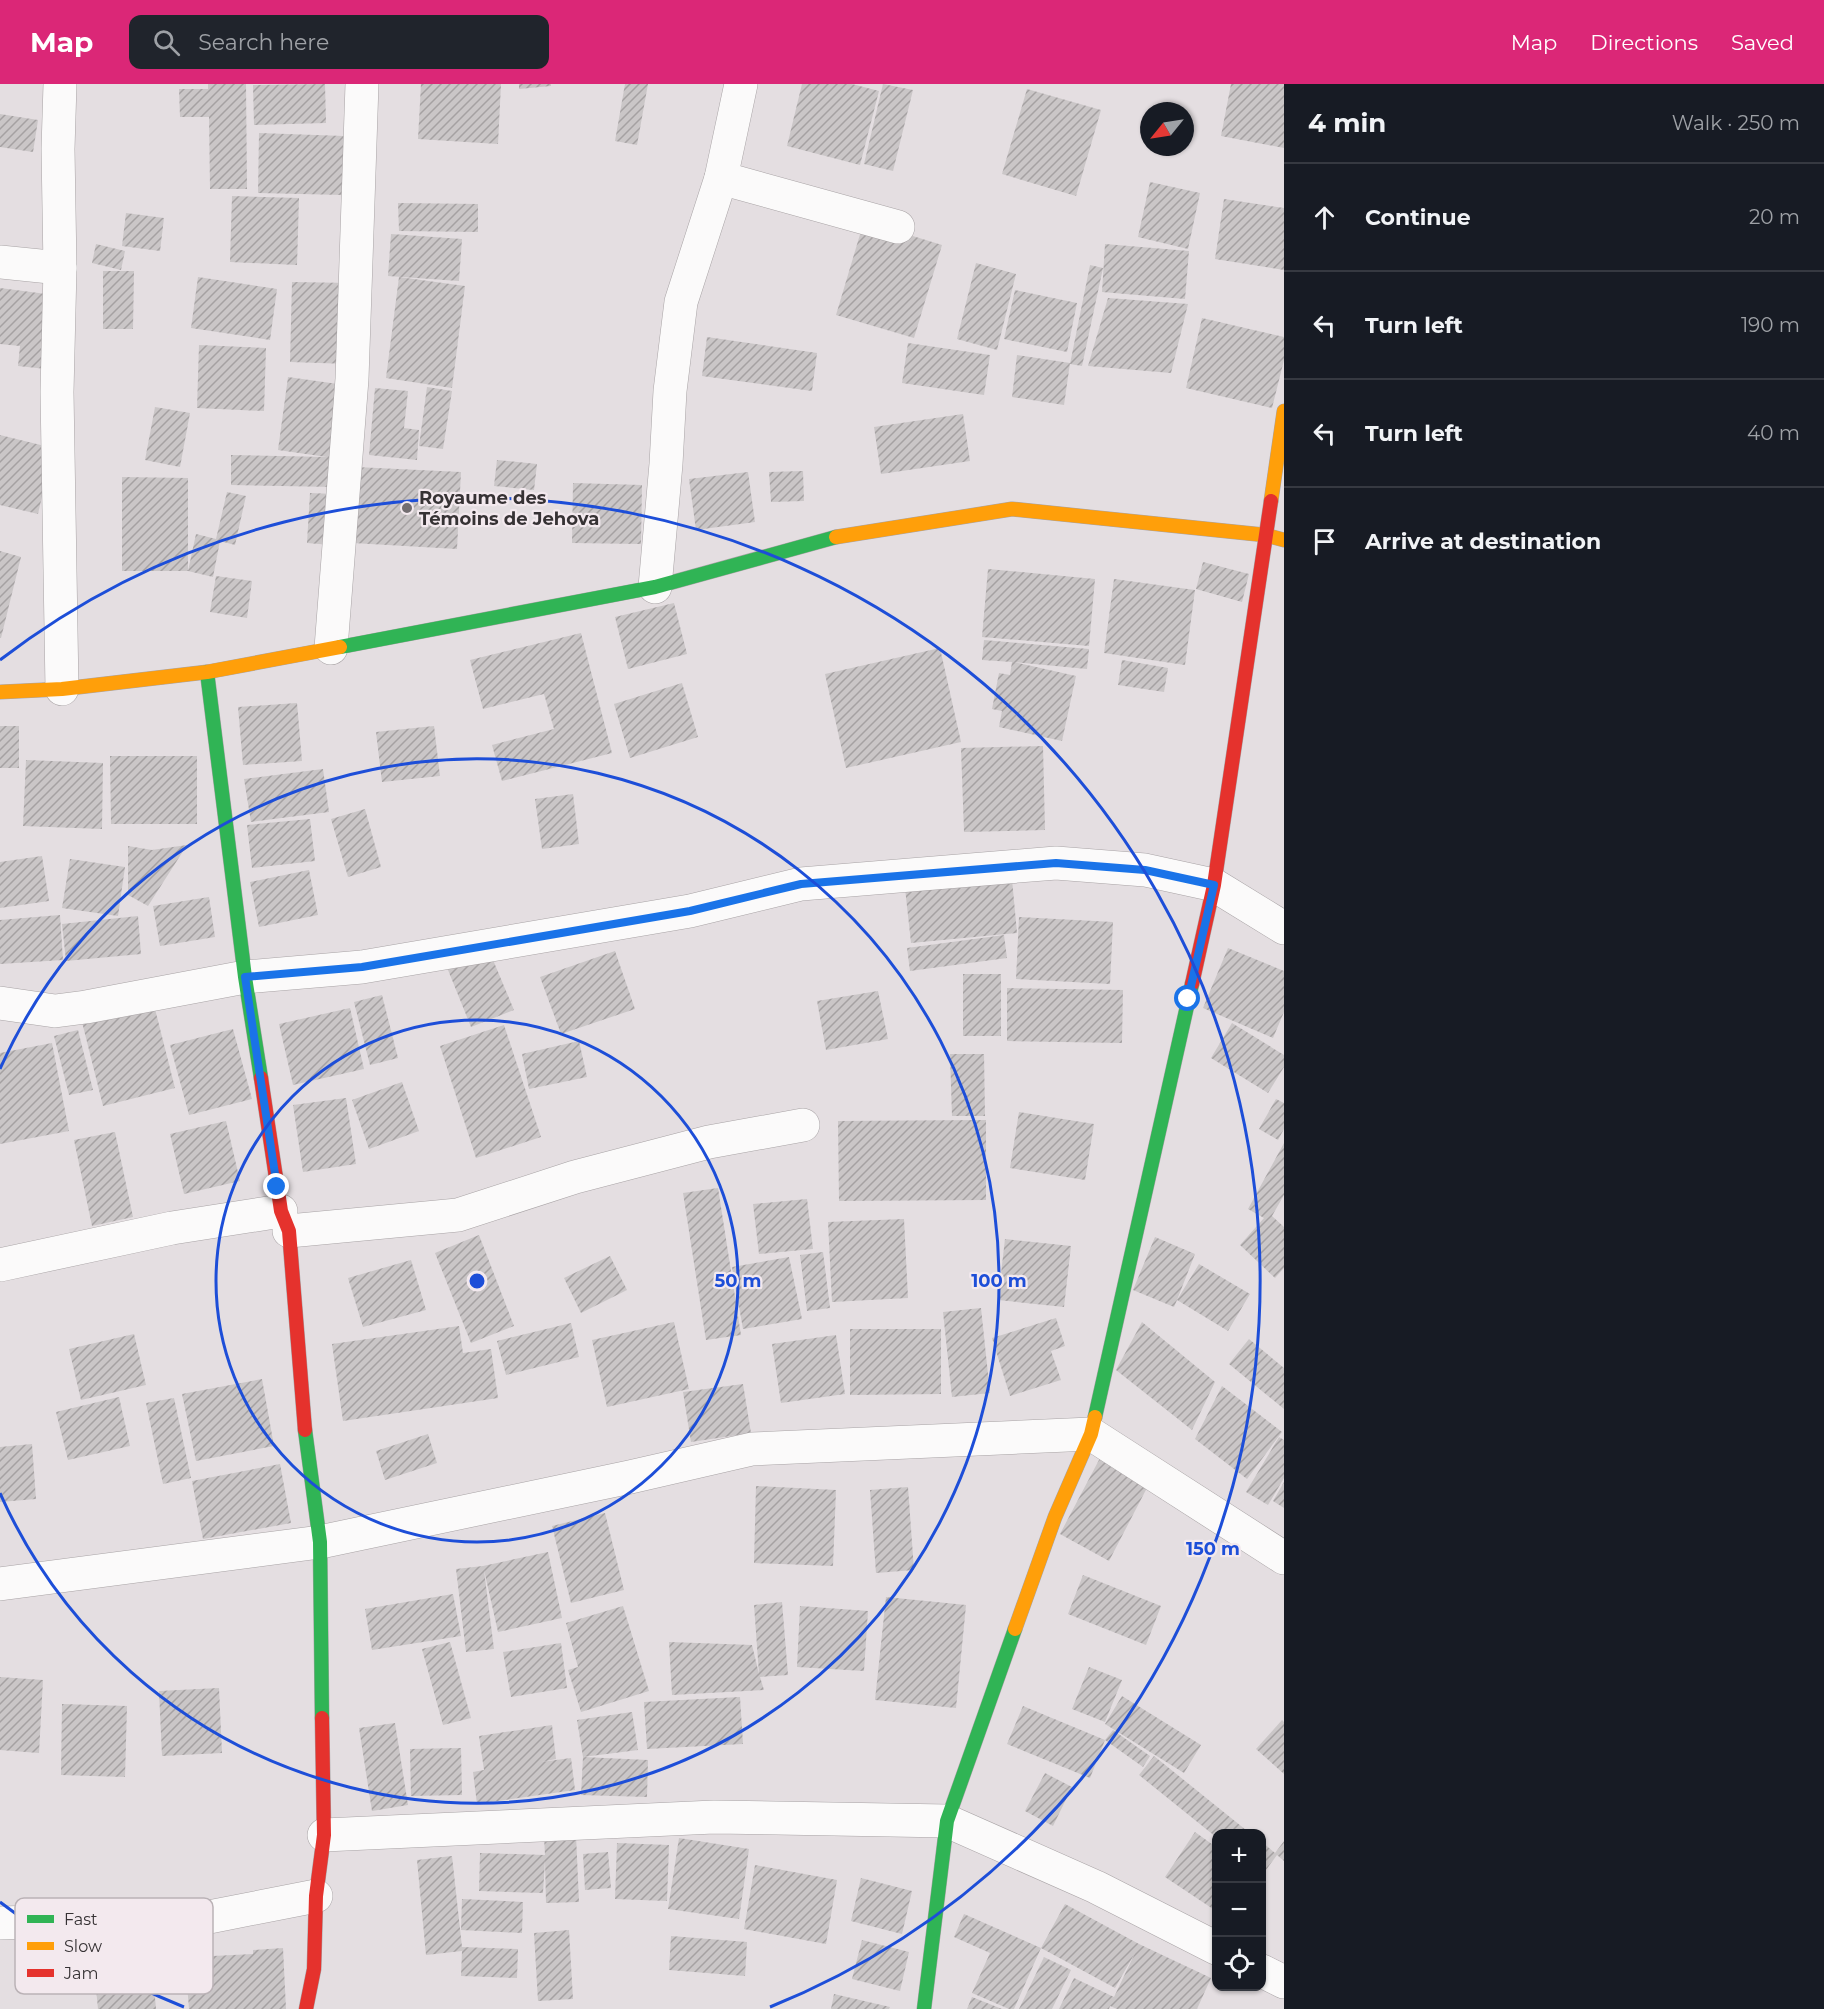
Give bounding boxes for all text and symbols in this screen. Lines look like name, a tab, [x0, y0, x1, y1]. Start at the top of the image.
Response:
search box	[129, 15, 549, 69]
text: Map	[30, 25, 93, 59]
icon: search	[150, 26, 183, 59]
text: Search here	[198, 29, 329, 56]
text: Map	[1511, 30, 1557, 55]
text: Directions	[1590, 30, 1698, 55]
text: Saved	[1731, 30, 1794, 55]
north arrow	[1140, 102, 1194, 156]
text: 4 min	[1308, 107, 1386, 139]
text: Walk · 250 m	[1672, 111, 1800, 135]
icon: ahead	[1308, 201, 1341, 234]
text: Continue	[1365, 204, 1471, 231]
text: 20 m	[1749, 205, 1800, 229]
icon: left	[1308, 309, 1341, 342]
text: Turn left	[1365, 312, 1463, 339]
text: 190 m	[1741, 313, 1800, 337]
icon: left	[1308, 417, 1341, 450]
text: Turn left	[1365, 420, 1463, 447]
text: 40 m	[1747, 421, 1800, 445]
place label: Royaume des Témoins de Jehova	[419, 487, 599, 530]
marker: Royaume des Témoins de Jehova	[400, 501, 414, 515]
icon: arrive	[1308, 525, 1341, 558]
text: Arrive at destination	[1365, 528, 1601, 555]
route start	[1174, 985, 1200, 1011]
route end	[263, 1173, 289, 1199]
text: 50 m	[715, 1270, 761, 1292]
text: 100 m	[971, 1270, 1027, 1292]
centre of rings	[467, 1271, 487, 1291]
text: 150 m	[1186, 1538, 1240, 1560]
map controls	[1212, 1829, 1266, 1991]
button: +	[1212, 1829, 1266, 1883]
button: −	[1212, 1883, 1266, 1937]
legend	[15, 1898, 213, 1994]
text: Fast	[64, 1910, 98, 1929]
text: Slow	[64, 1937, 102, 1956]
button: locate	[1212, 1937, 1266, 1991]
text: Jam	[63, 1964, 98, 1983]

